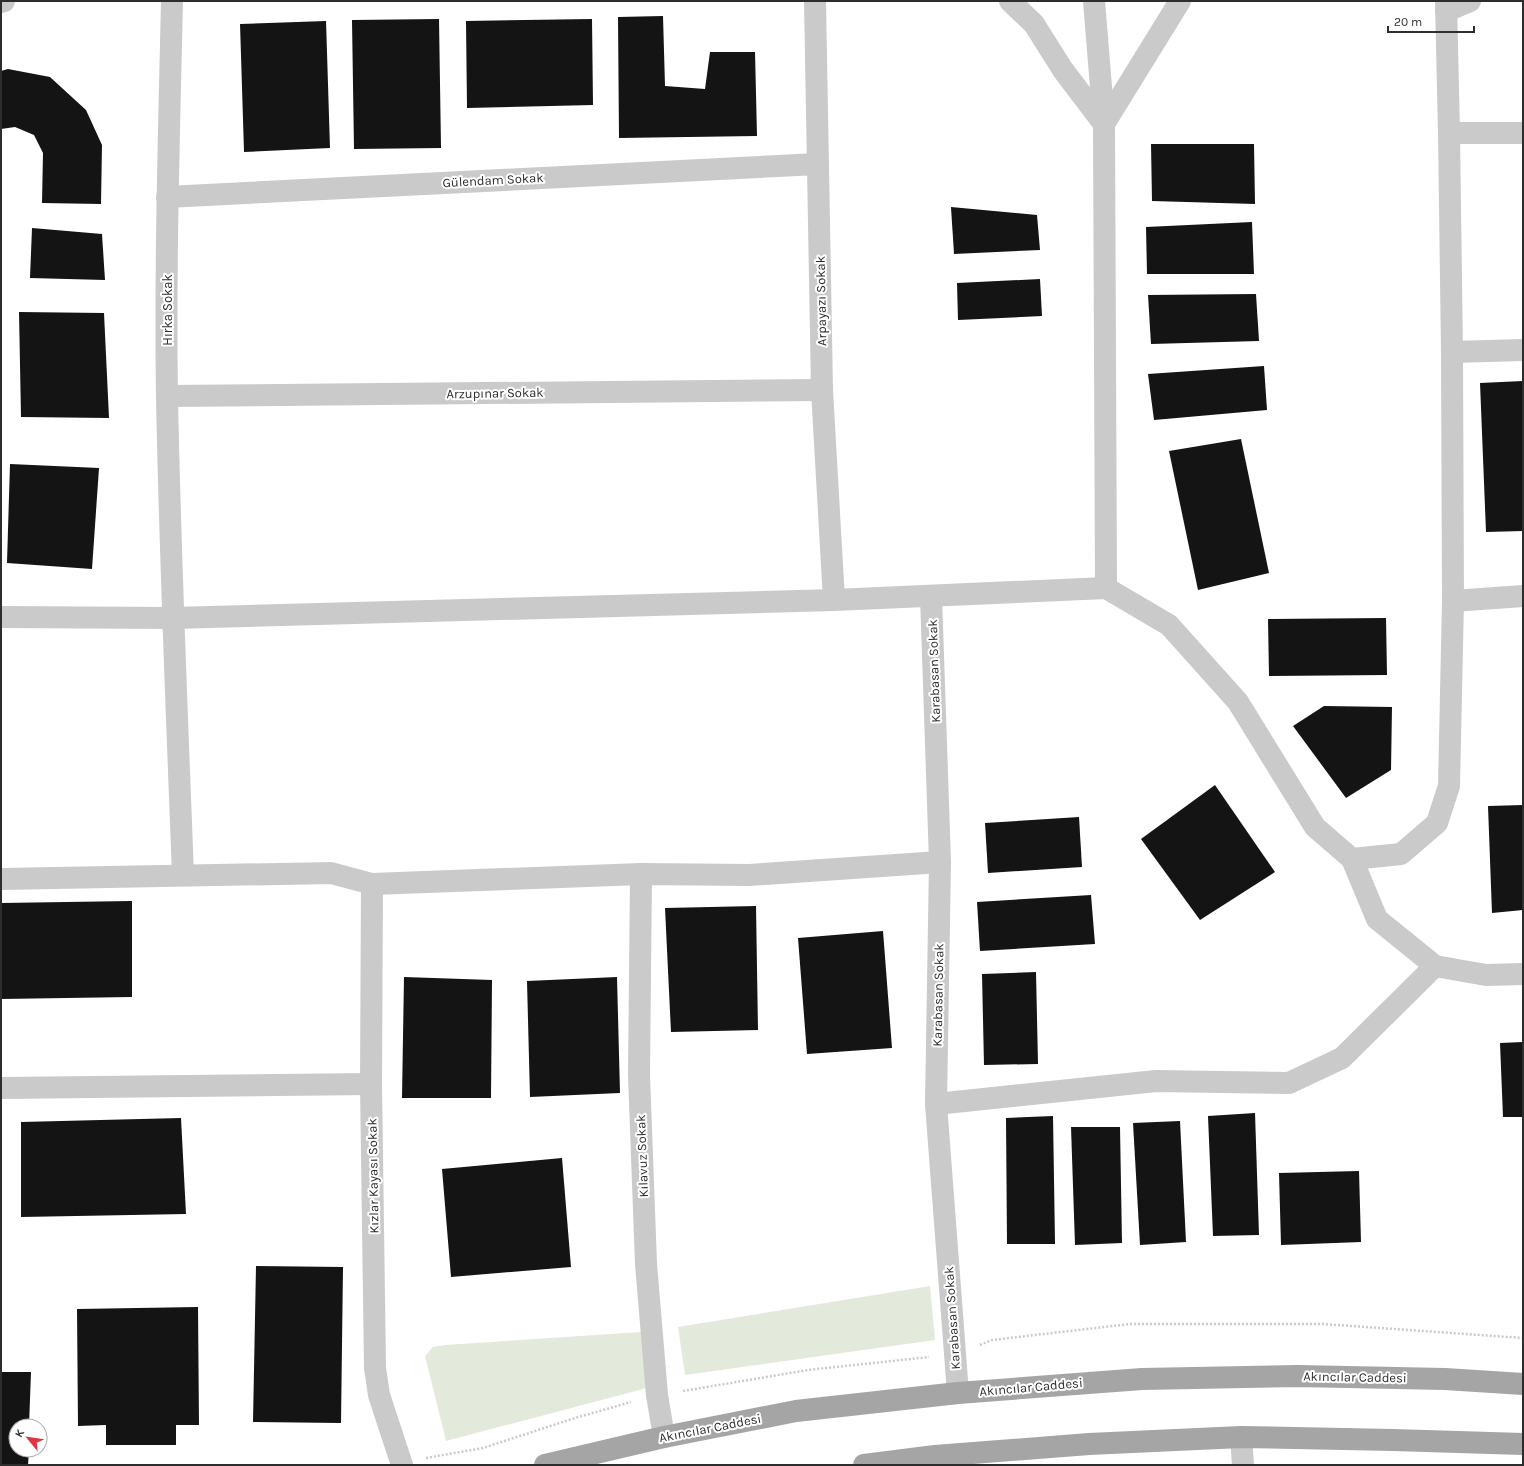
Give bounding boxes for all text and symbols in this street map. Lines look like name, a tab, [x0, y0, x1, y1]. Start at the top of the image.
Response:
scale bar	[1388, 8, 1474, 34]
text: 20 m	[1394, 15, 1422, 29]
street label: Gülendam Sokak	[442, 170, 544, 190]
street label: Arpayazı Sokak	[813, 256, 829, 346]
street label: Hırka Sokak	[160, 274, 175, 346]
street label: Arzupınar Sokak	[446, 385, 544, 401]
street label: Karabasan Sokak	[925, 619, 943, 723]
street label: Karabasan Sokak	[930, 943, 946, 1047]
street label: Kılavuz Sokak	[633, 1114, 651, 1198]
street label: Kızlar Kayası Sokak	[364, 1118, 382, 1234]
street label: Karabasan Sokak	[941, 1266, 963, 1370]
street label: Akıncılar Caddesi	[1303, 1369, 1407, 1385]
street label: Akıncılar Caddesi	[979, 1375, 1083, 1399]
street label: Akıncılar Caddesi	[658, 1411, 762, 1445]
north arrow	[8, 1418, 48, 1458]
text: K	[12, 1426, 28, 1440]

